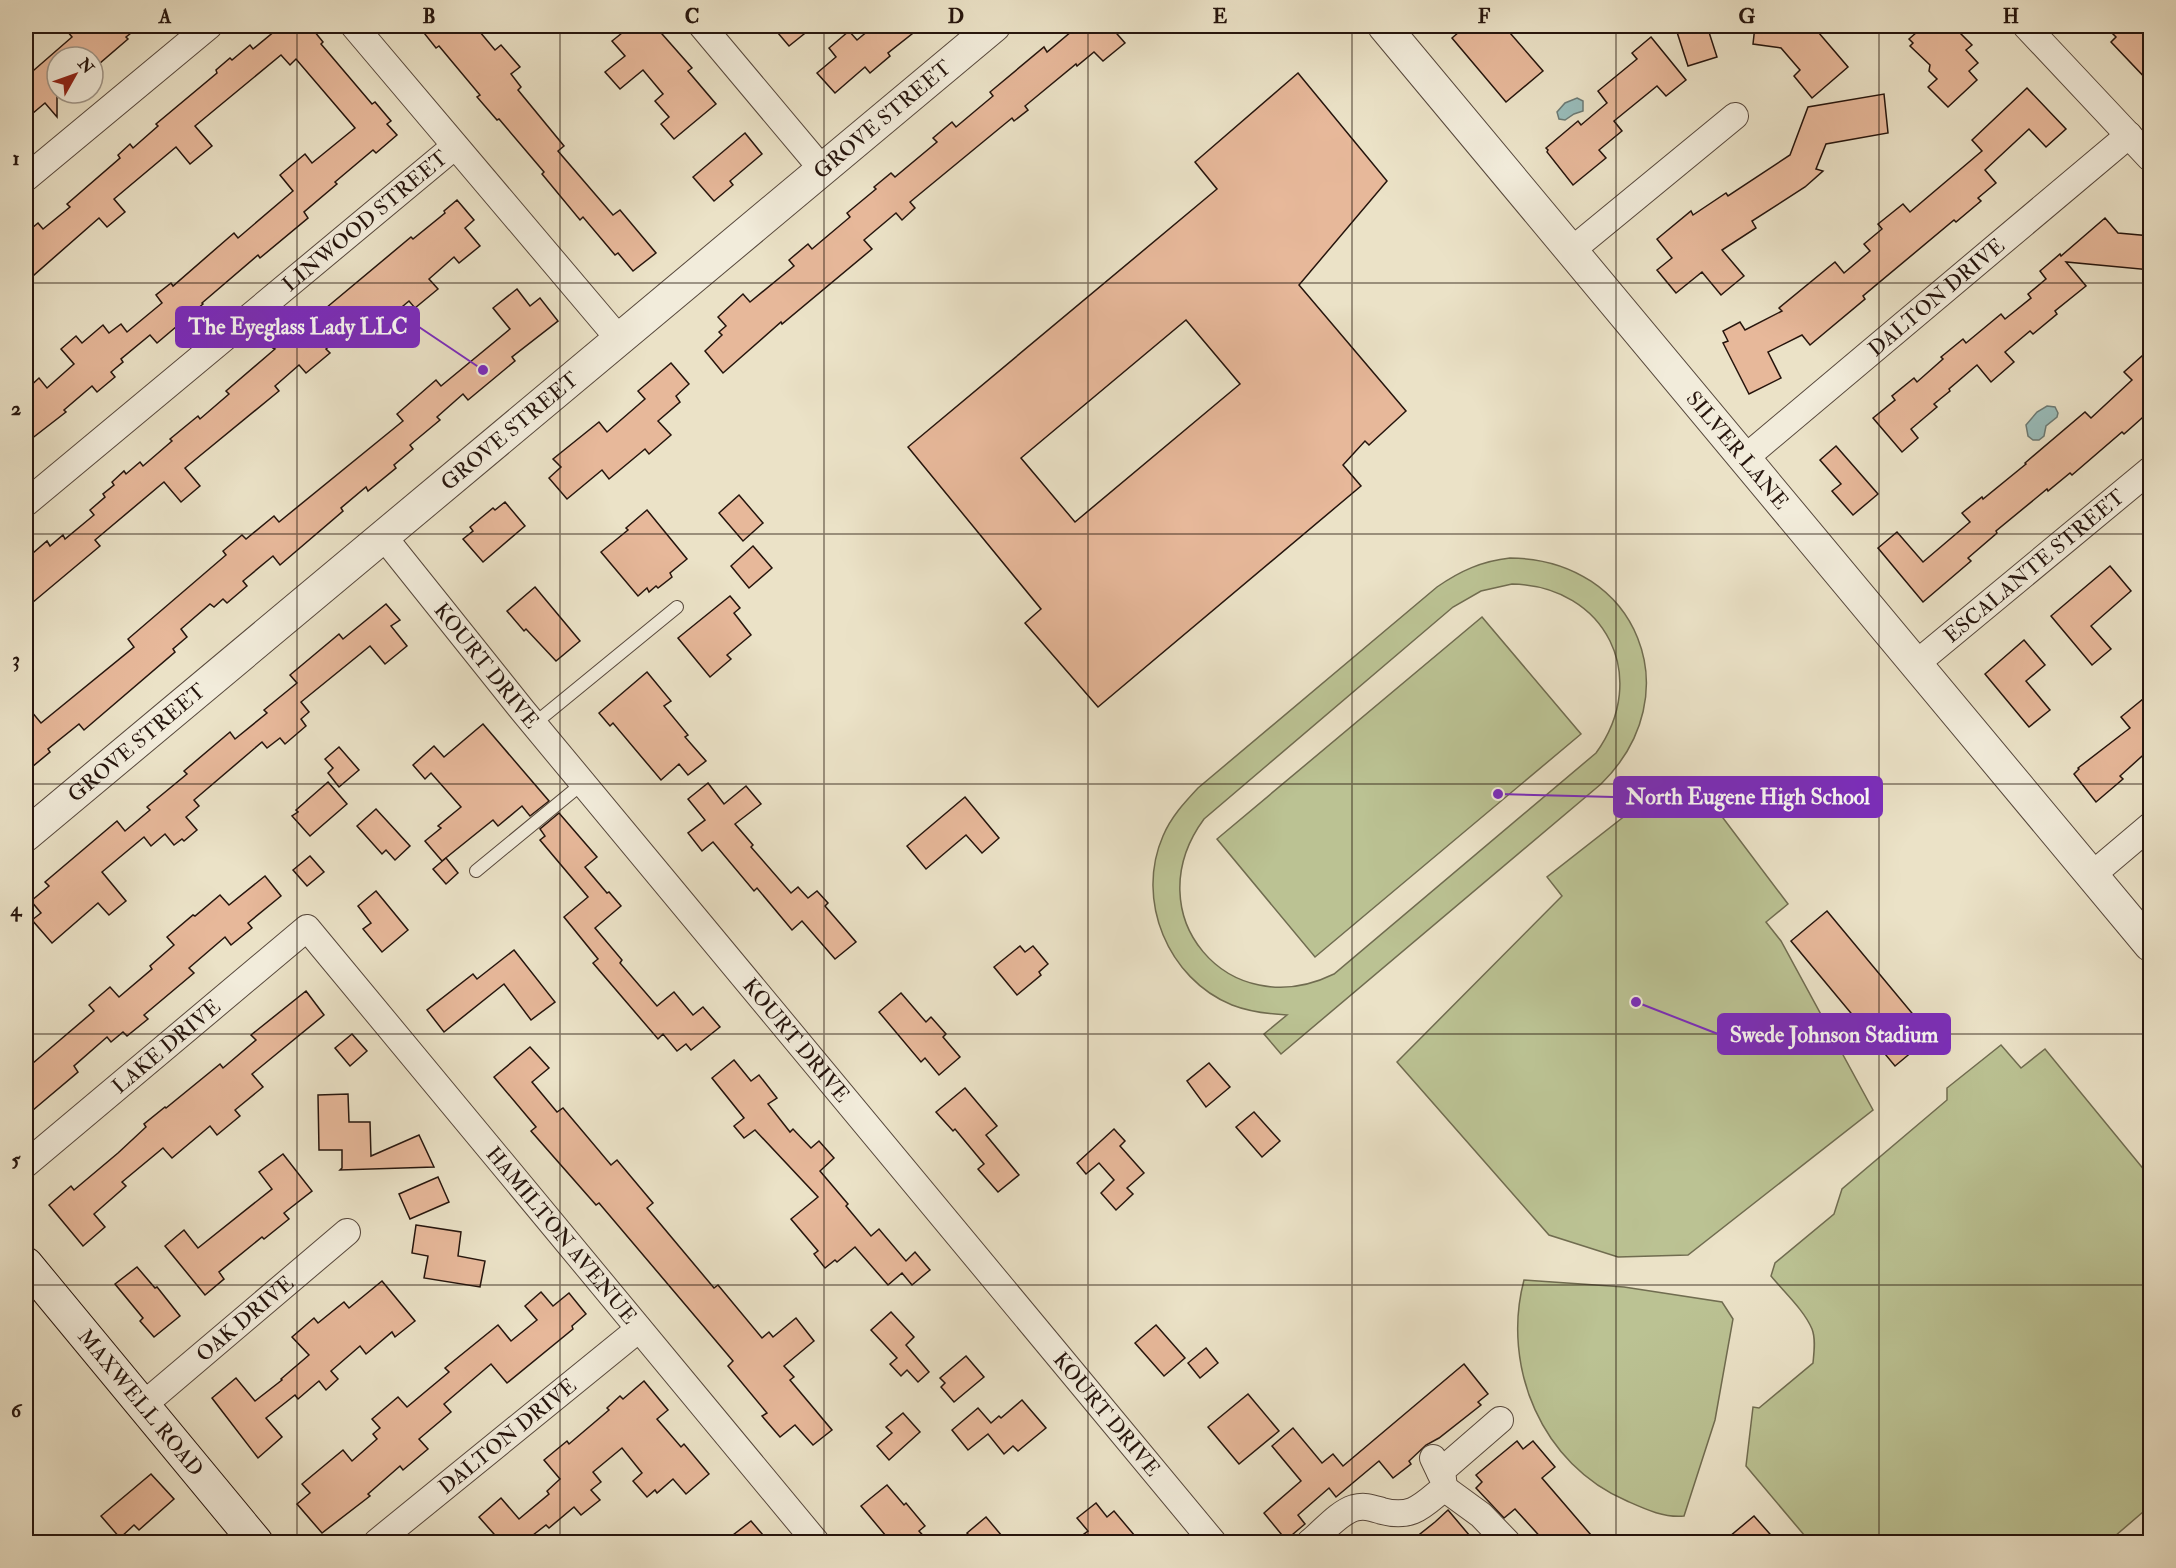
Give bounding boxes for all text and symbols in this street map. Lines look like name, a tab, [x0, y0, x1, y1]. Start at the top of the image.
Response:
text: A	[158, 4, 172, 29]
text: B	[422, 4, 436, 29]
text: C	[685, 4, 699, 29]
text: D	[948, 4, 964, 29]
text: E	[1213, 4, 1228, 29]
text: F	[1478, 4, 1491, 29]
text: G	[1739, 4, 1756, 29]
text: H	[2003, 4, 2019, 29]
north arrow	[45, 45, 105, 105]
text: N	[73, 53, 98, 78]
street label: GROVE STREET	[808, 54, 957, 185]
street label: LINWOOD STREET	[277, 144, 454, 298]
text: 1	[12, 146, 20, 171]
street label: DALTON DRIVE	[1863, 232, 2010, 362]
callout: The Eyeglass Lady LLC	[176, 307, 419, 347]
text: The Eyeglass Lady LLC	[187, 313, 408, 342]
street label: GROVE STREET	[435, 366, 584, 497]
street label: SILVER LANE	[1680, 386, 1794, 515]
text: 2	[11, 396, 21, 421]
street label: ESCALANTE STREET	[1938, 483, 2131, 649]
street label: KOURT DRIVE	[428, 598, 545, 734]
text: 3	[12, 647, 20, 672]
street label: GROVE STREET	[62, 678, 211, 808]
callout: North Eugene High School	[1614, 777, 1882, 817]
text: North Eugene High School	[1625, 783, 1870, 812]
text: 4	[10, 897, 23, 922]
street label: KOURT DRIVE	[737, 973, 855, 1108]
street label: LAKE DRIVE	[107, 993, 226, 1100]
callout: Swede Johnson Stadium	[1718, 1014, 1950, 1054]
text: Swede Johnson Stadium	[1730, 1021, 1939, 1050]
street label: HAMILTON AVENUE	[480, 1141, 643, 1330]
text: 5	[12, 1147, 22, 1172]
street label: OAK DRIVE	[191, 1270, 300, 1368]
street label: MAXWELL ROAD	[72, 1324, 209, 1482]
street label: KOURT DRIVE	[1047, 1347, 1166, 1482]
street label: DALTON DRIVE	[433, 1372, 582, 1500]
text: 6	[11, 1398, 23, 1423]

